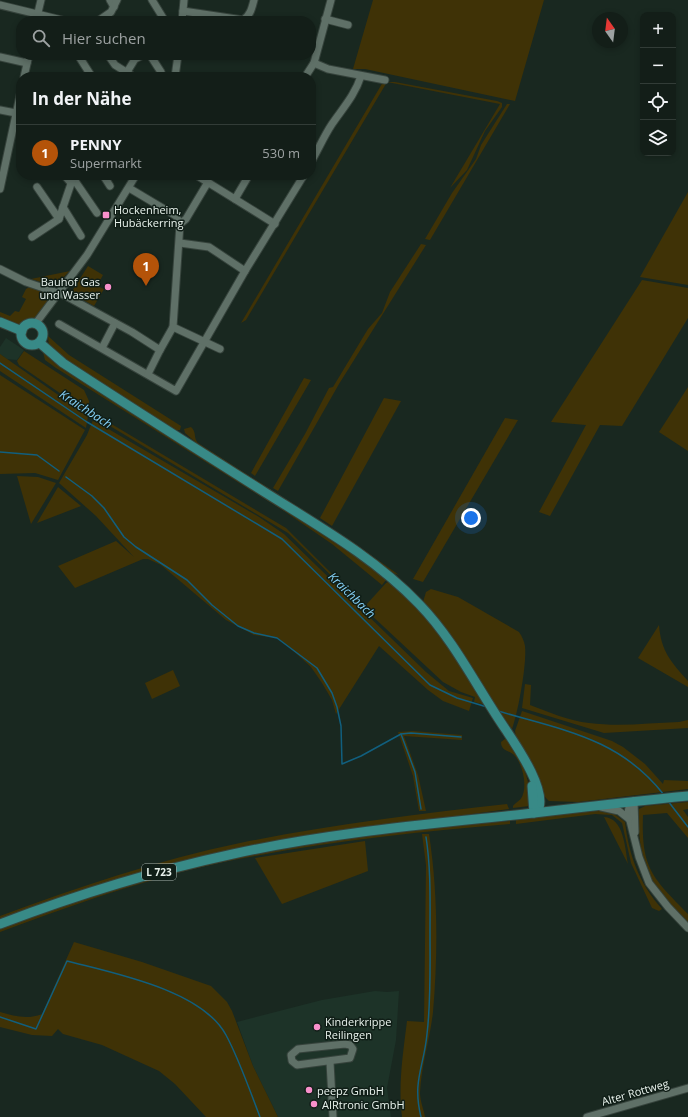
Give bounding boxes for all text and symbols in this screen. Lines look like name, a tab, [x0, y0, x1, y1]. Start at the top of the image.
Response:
north arrow	[592, 12, 628, 48]
map controls	[640, 12, 676, 156]
button: +	[640, 12, 676, 48]
search box	[16, 16, 316, 60]
icon: search	[30, 27, 52, 49]
text: Hier suchen	[62, 28, 146, 48]
button: −	[640, 48, 676, 84]
button: locate	[640, 84, 676, 120]
text: In der Nähe	[32, 87, 131, 110]
button: layers	[640, 120, 676, 156]
text: PENNY	[70, 134, 122, 154]
text: 1	[41, 144, 49, 162]
text: 530 m	[262, 144, 300, 162]
text: Supermarkt	[70, 154, 142, 172]
place label: Hockenheim, Hubäckerring	[114, 202, 183, 230]
marker: Hockenheim, Hubäckerring	[101, 210, 111, 220]
pin: 1	[133, 253, 159, 286]
place label: Bauhof Gas und Wasser	[39, 274, 100, 302]
marker: Bauhof Gas und Wasser	[103, 282, 113, 292]
water label: Kraichbach	[56, 386, 116, 432]
your location	[461, 508, 481, 528]
water label: Kraichbach	[325, 568, 379, 622]
road number: L 723	[142, 864, 176, 880]
place label: Kinderkrippe Reilingen	[325, 1014, 391, 1042]
marker: Kinderkrippe Reilingen	[312, 1022, 322, 1032]
street label: Alter Rottweg	[600, 1075, 670, 1109]
place label: peepz GmbH	[317, 1083, 384, 1098]
marker: peepz GmbH	[304, 1085, 314, 1095]
place label: AIRtronic GmbH	[322, 1097, 405, 1112]
marker: AIRtronic GmbH	[309, 1099, 319, 1109]

